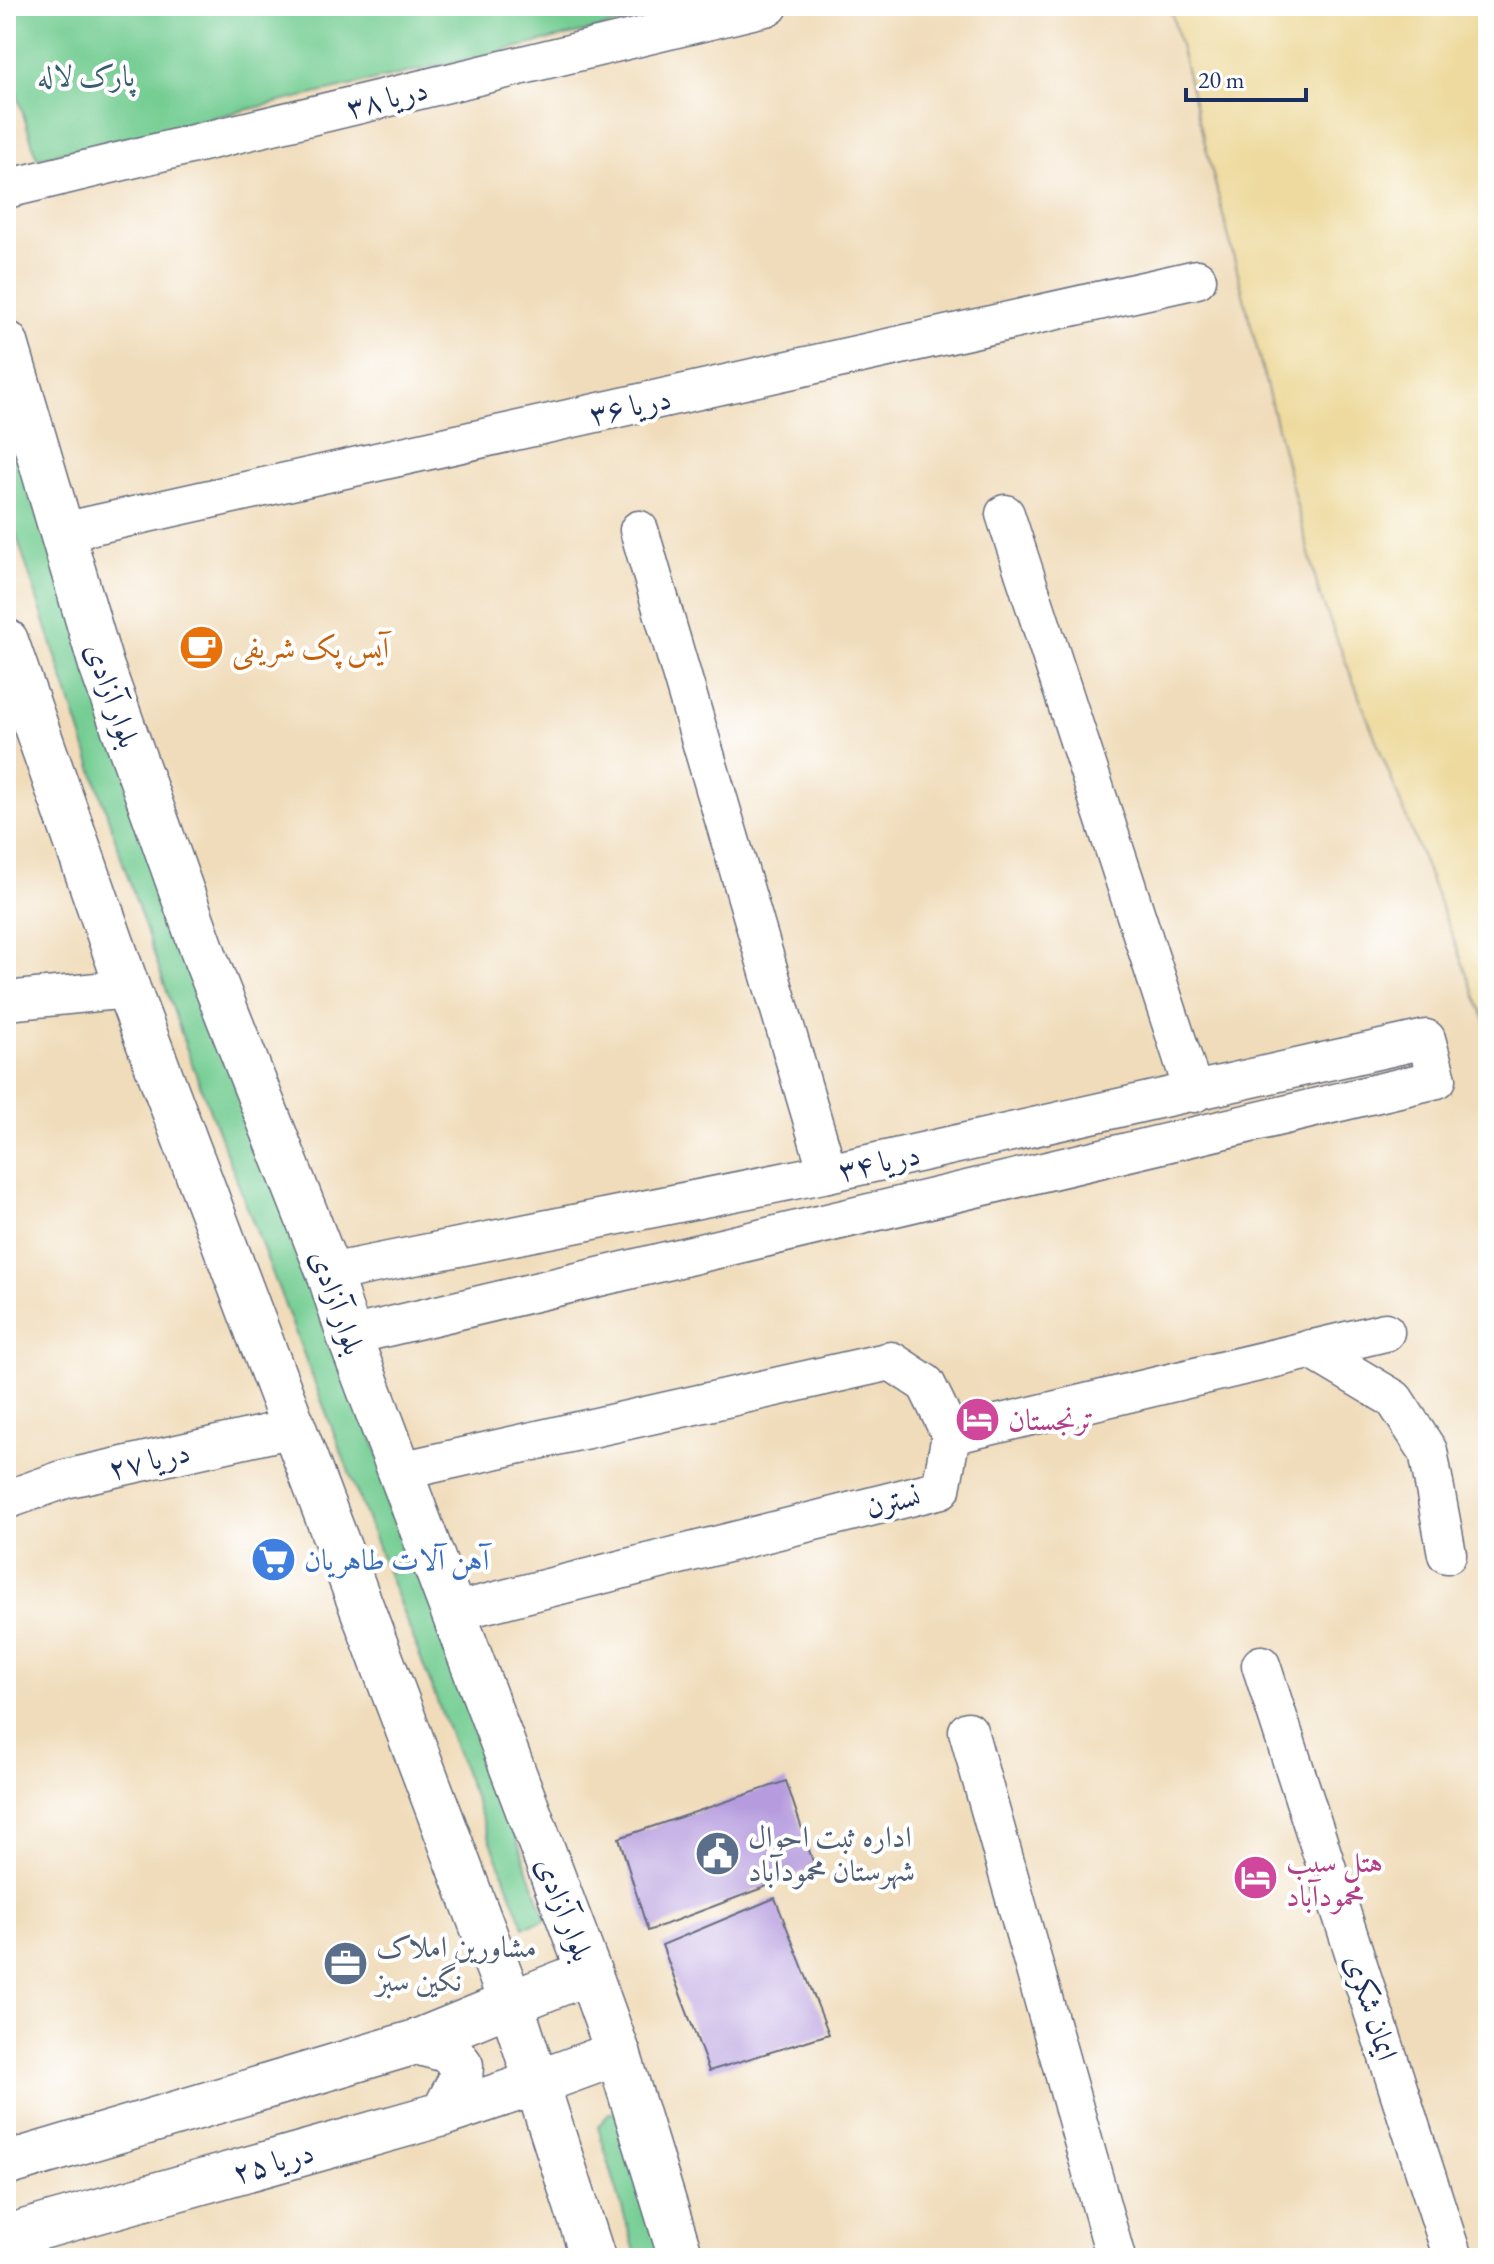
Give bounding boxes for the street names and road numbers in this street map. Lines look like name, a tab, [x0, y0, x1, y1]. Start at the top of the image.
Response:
street label: دریا ۳۸	[342, 69, 432, 127]
street label: دریا ۳۶	[585, 378, 675, 434]
street label: بلوار آزادی	[77, 637, 149, 753]
street label: دریا ۳۴	[834, 1134, 924, 1190]
street label: بلوار آزادی	[302, 1244, 374, 1360]
street label: دریا ۲۷	[104, 1432, 194, 1488]
street label: نسترن	[862, 1475, 924, 1527]
street label: بلوار آزادی	[527, 1851, 603, 1967]
street label: ایمان شکری	[1337, 1949, 1407, 2065]
street label: دریا ۲۵	[228, 2132, 318, 2192]

